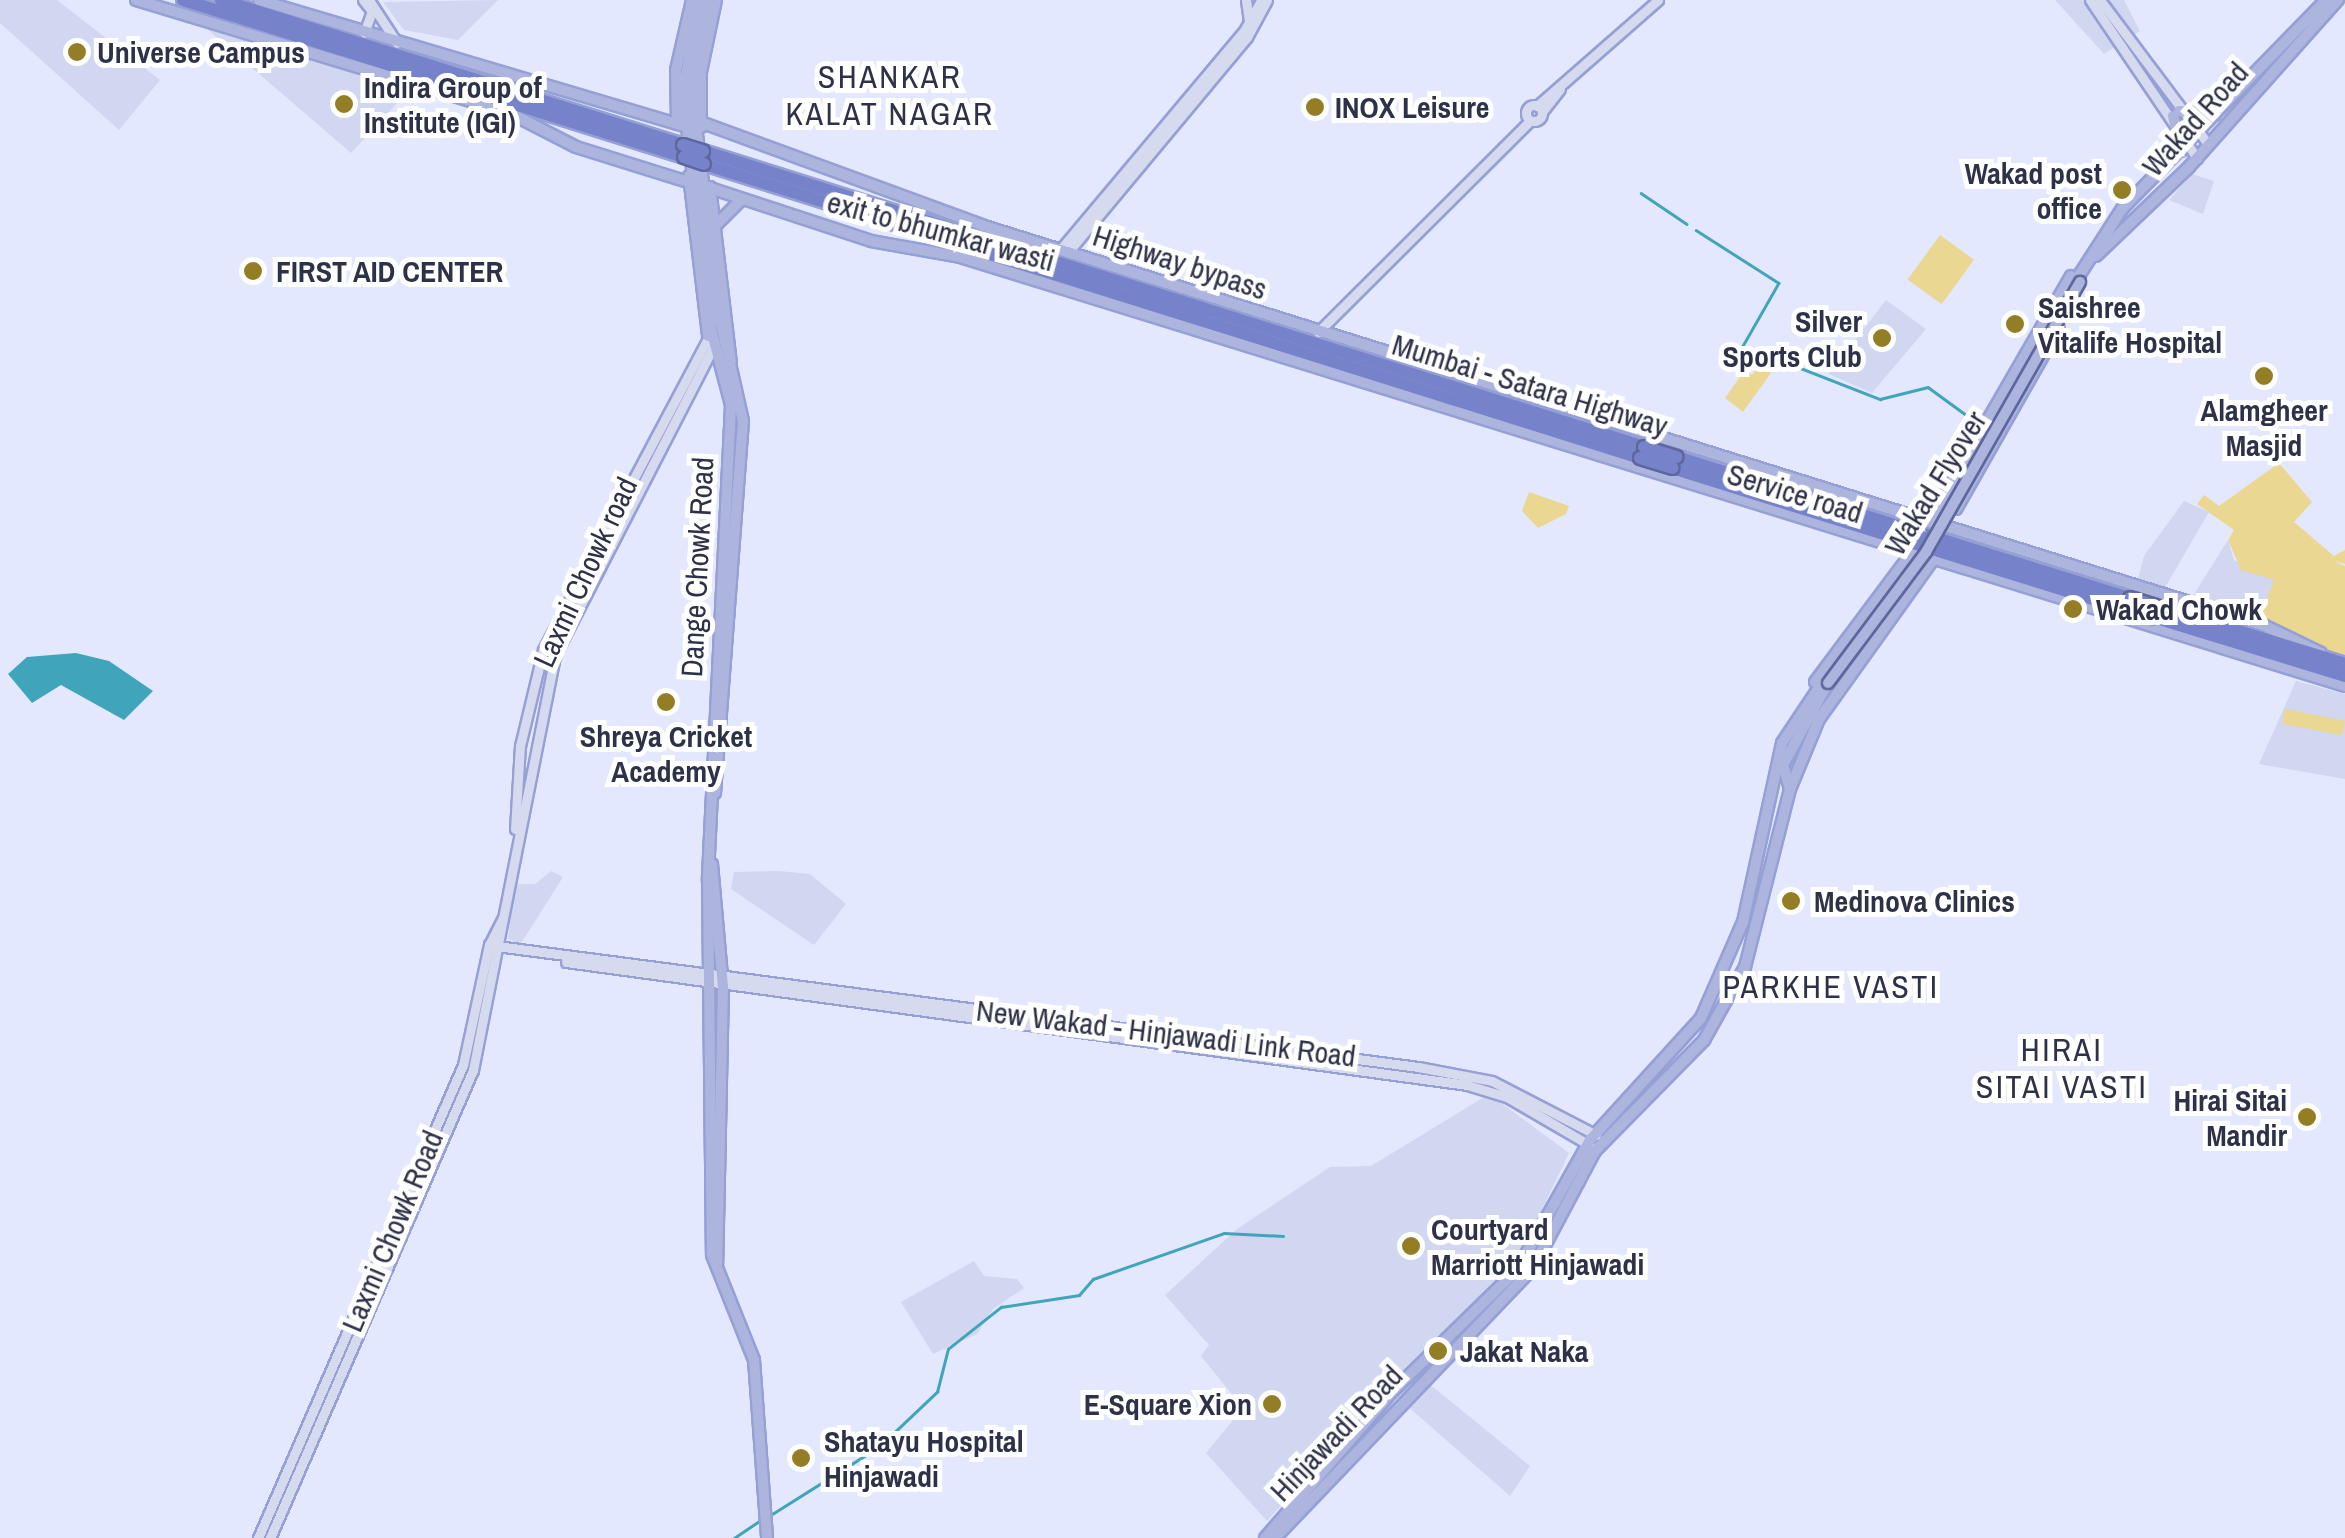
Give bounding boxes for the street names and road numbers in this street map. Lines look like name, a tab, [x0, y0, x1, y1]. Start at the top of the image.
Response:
street label: Wakad Road	[2134, 54, 2256, 184]
street label: exit to bhumkar wasti	[823, 183, 1059, 279]
street label: Highway bypass	[1089, 217, 1271, 307]
street label: Mumbai - Satara Highway	[1388, 326, 1672, 444]
street label: Wakad Flyover	[1877, 404, 1993, 562]
street label: Service road	[1723, 455, 1867, 531]
street label: Dange Chowk Road	[673, 456, 721, 678]
street label: Laxmi Chowk road	[525, 471, 645, 673]
street label: New Wakad - Hinjawadi Link Road	[974, 992, 1358, 1074]
street label: Laxmi Chowk Road	[333, 1125, 451, 1337]
street label: Hinjawadi Road	[1262, 1358, 1410, 1508]

